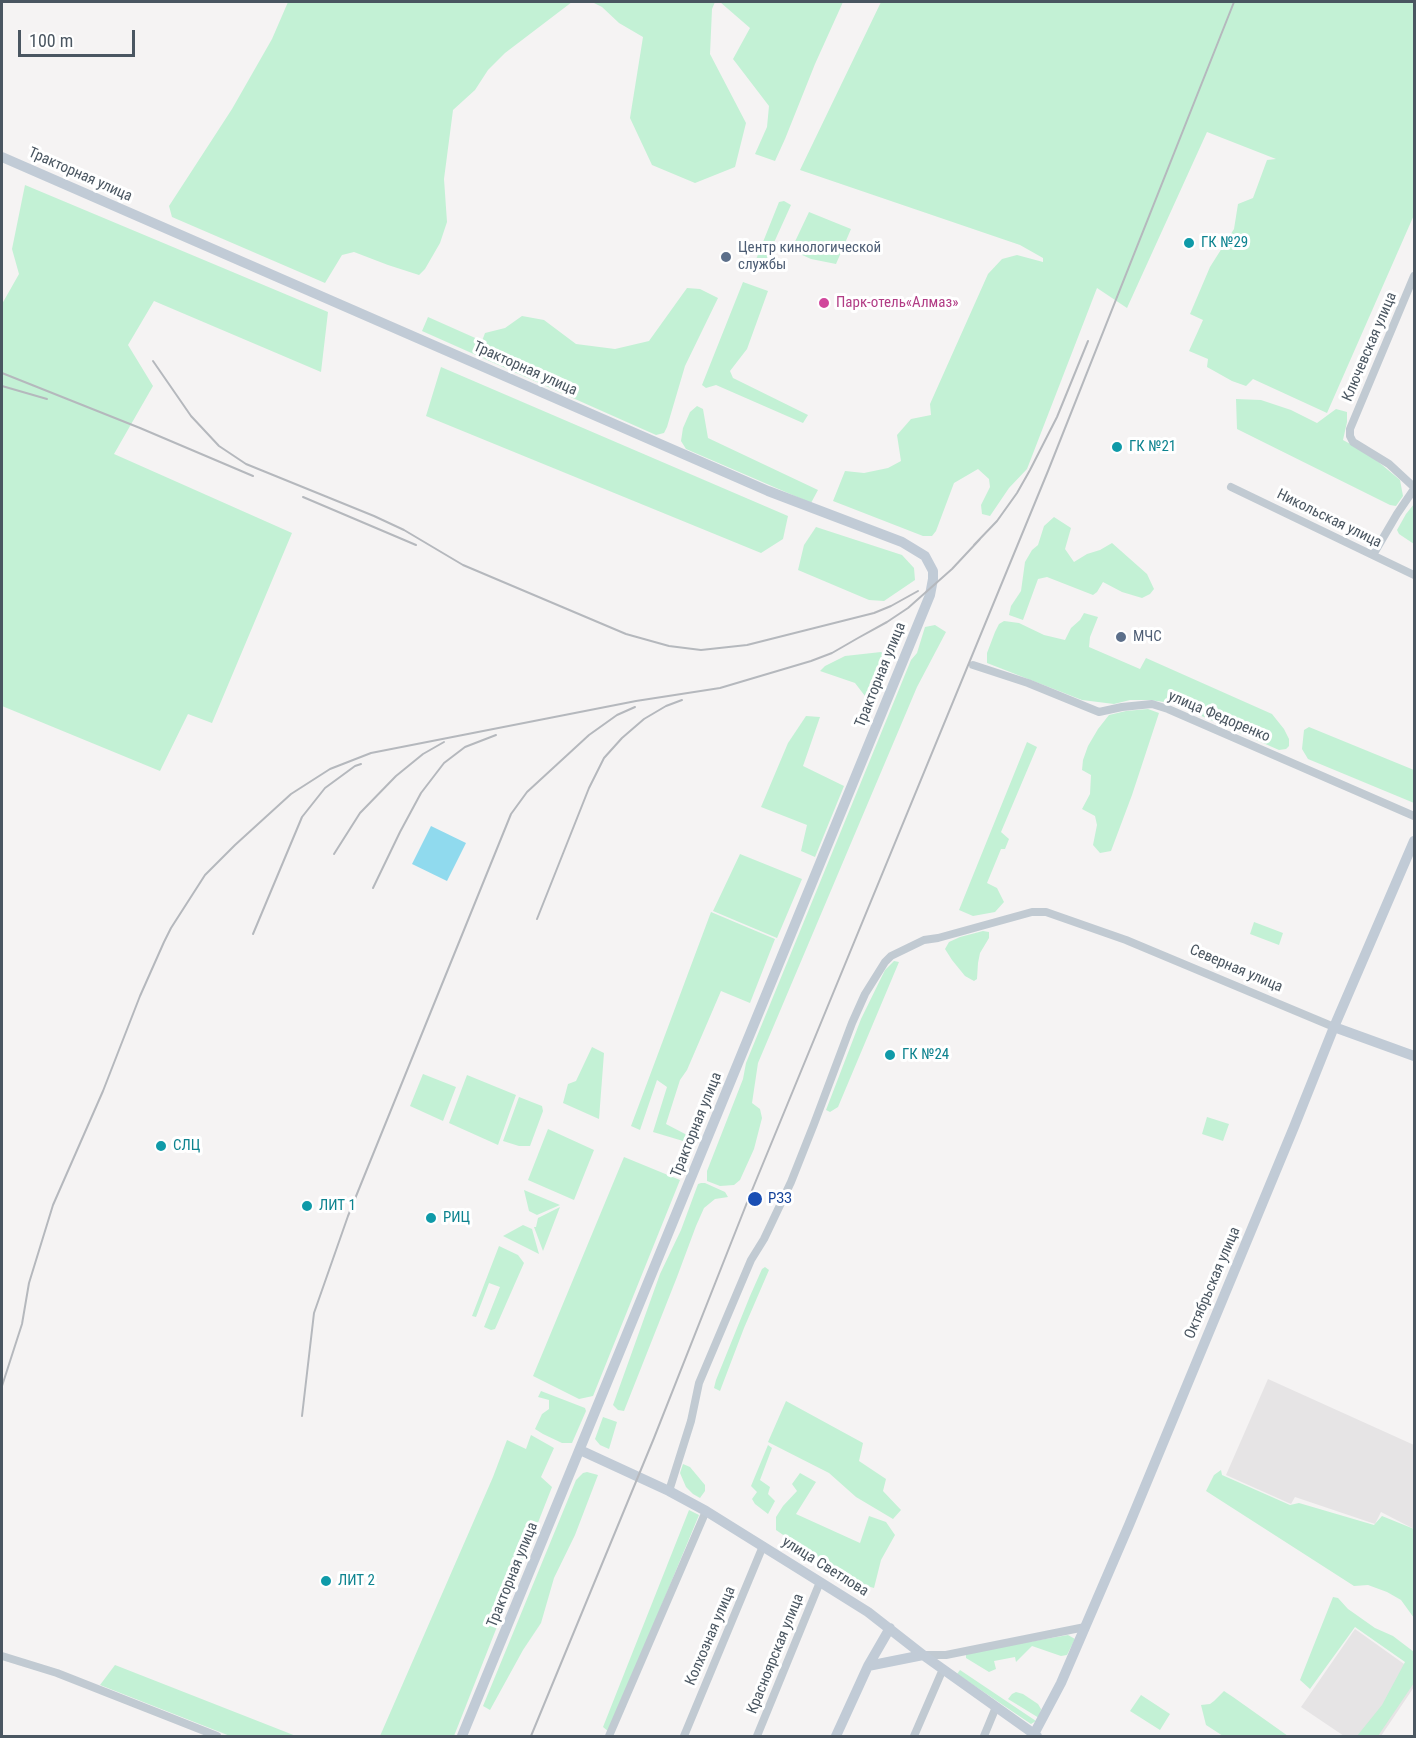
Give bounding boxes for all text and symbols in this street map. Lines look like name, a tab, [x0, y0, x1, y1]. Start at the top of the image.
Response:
scale bar	[21, 18, 138, 56]
text: 100 m	[29, 30, 73, 51]
street label: Тракторная улица	[25, 144, 135, 206]
place label: ГК №29	[1201, 234, 1248, 252]
marker: ГК №29	[1182, 236, 1196, 250]
place label: Центр кинологической службы	[738, 239, 881, 274]
marker: Центр кинологической службы	[719, 250, 733, 264]
street label: Ключевская улица	[1339, 290, 1401, 404]
place label: Парк-отель«Алмаз»	[836, 294, 958, 312]
marker: Парк-отель«Алмаз»	[817, 296, 831, 310]
street label: Тракторная улица	[470, 338, 580, 400]
place label: ГК №21	[1129, 438, 1176, 456]
marker: ГК №21	[1110, 440, 1124, 454]
street label: Никольская улица	[1274, 486, 1384, 552]
street label: Тракторная улица	[852, 620, 910, 730]
place label: МЧС	[1133, 628, 1162, 646]
marker: МЧС	[1114, 630, 1128, 644]
street label: улица Федоренко	[1165, 687, 1273, 747]
street label: Северная улица	[1187, 941, 1285, 997]
place label: ГК №24	[902, 1046, 949, 1064]
marker: ГК №24	[883, 1048, 897, 1062]
street label: Тракторная улица	[668, 1070, 726, 1180]
place label: СЛЦ	[173, 1137, 200, 1155]
marker: СЛЦ	[154, 1139, 168, 1153]
marker: РЗЗ	[746, 1190, 764, 1208]
place label: РЗЗ	[768, 1190, 792, 1208]
place label: ЛИТ 1	[319, 1197, 356, 1215]
marker: ЛИТ 1	[300, 1199, 314, 1213]
place label: РИЦ	[443, 1209, 470, 1227]
marker: РИЦ	[424, 1211, 438, 1225]
street label: Октябрьская улица	[1181, 1224, 1245, 1342]
street label: Тракторная улица	[484, 1520, 542, 1630]
street label: улица Светлова	[778, 1533, 872, 1601]
place label: ЛИТ 2	[338, 1572, 375, 1590]
marker: ЛИТ 2	[319, 1574, 333, 1588]
street label: Колхозная улица	[682, 1584, 740, 1688]
street label: Красноярская улица	[744, 1591, 808, 1717]

